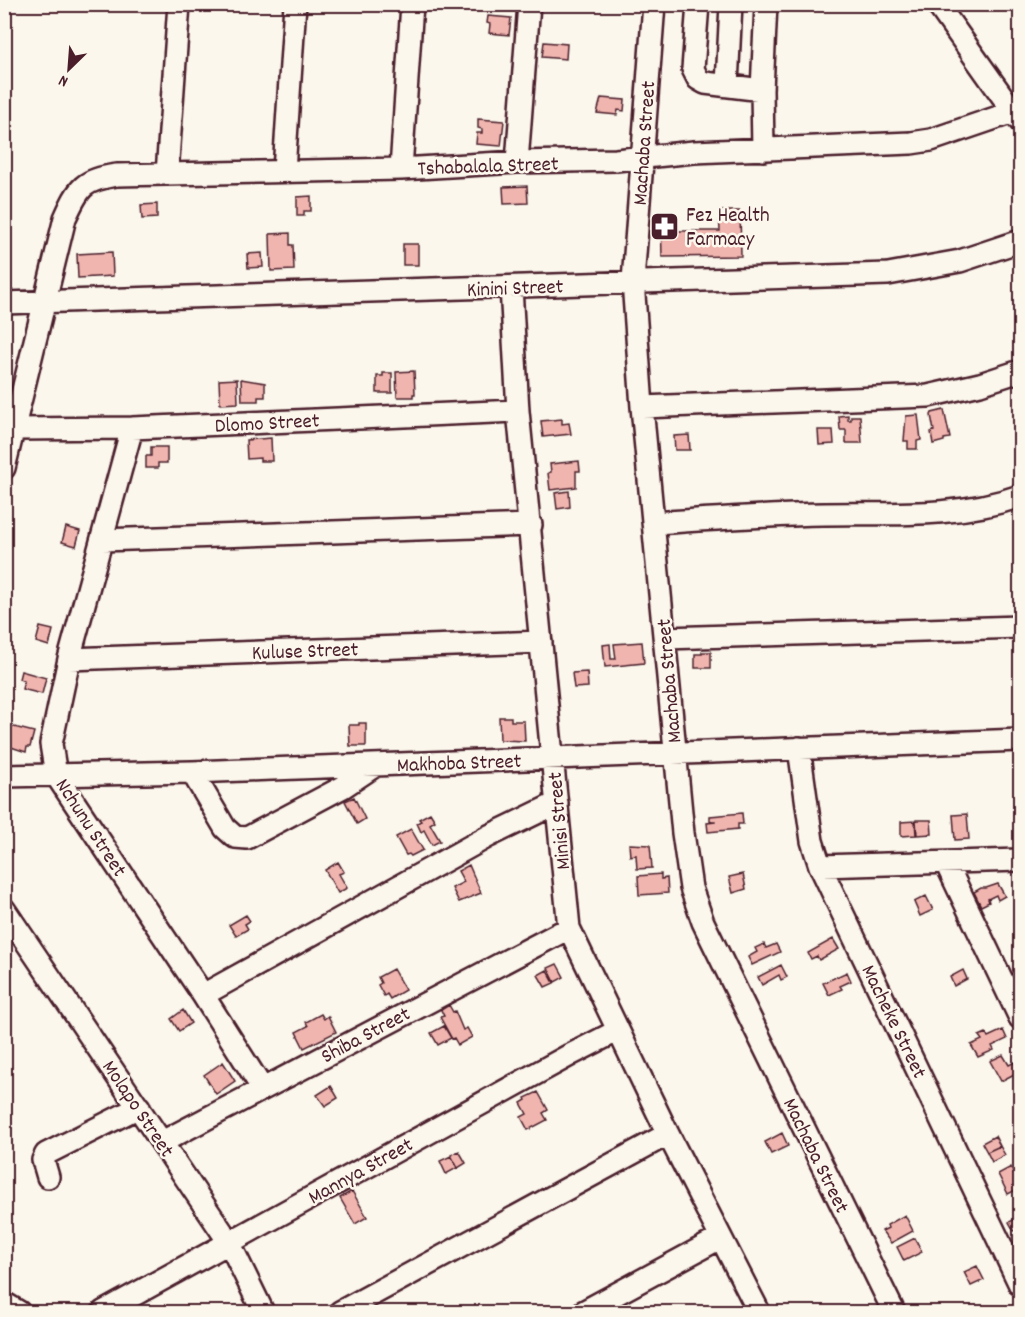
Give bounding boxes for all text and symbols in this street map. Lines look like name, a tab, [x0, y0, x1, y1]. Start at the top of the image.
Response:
north arrow	[39, 39, 99, 99]
text: N	[55, 68, 72, 92]
street label: Machaba Street	[627, 80, 665, 207]
street label: Tshabalala Street	[417, 151, 559, 185]
place label: Fez Health Farmacy	[686, 202, 770, 256]
pharmacy icon: Fez Health Farmacy	[649, 210, 681, 242]
street label: Kinini Street	[466, 273, 564, 307]
street label: Dlomo Street	[214, 407, 321, 443]
street label: Machaba Street	[651, 617, 691, 744]
street label: Kuluse Street	[251, 636, 359, 670]
street label: Makhoba Street	[396, 748, 522, 782]
street label: Minisi Street	[542, 770, 580, 871]
street label: Nchunu Street	[46, 773, 133, 884]
street label: Macheke Street	[852, 960, 933, 1084]
street label: Shiba Street	[316, 1000, 417, 1073]
street label: Molapo Street	[93, 1055, 180, 1164]
street label: Machaba Street	[773, 1094, 855, 1219]
street label: Mannya Street	[304, 1131, 420, 1214]

